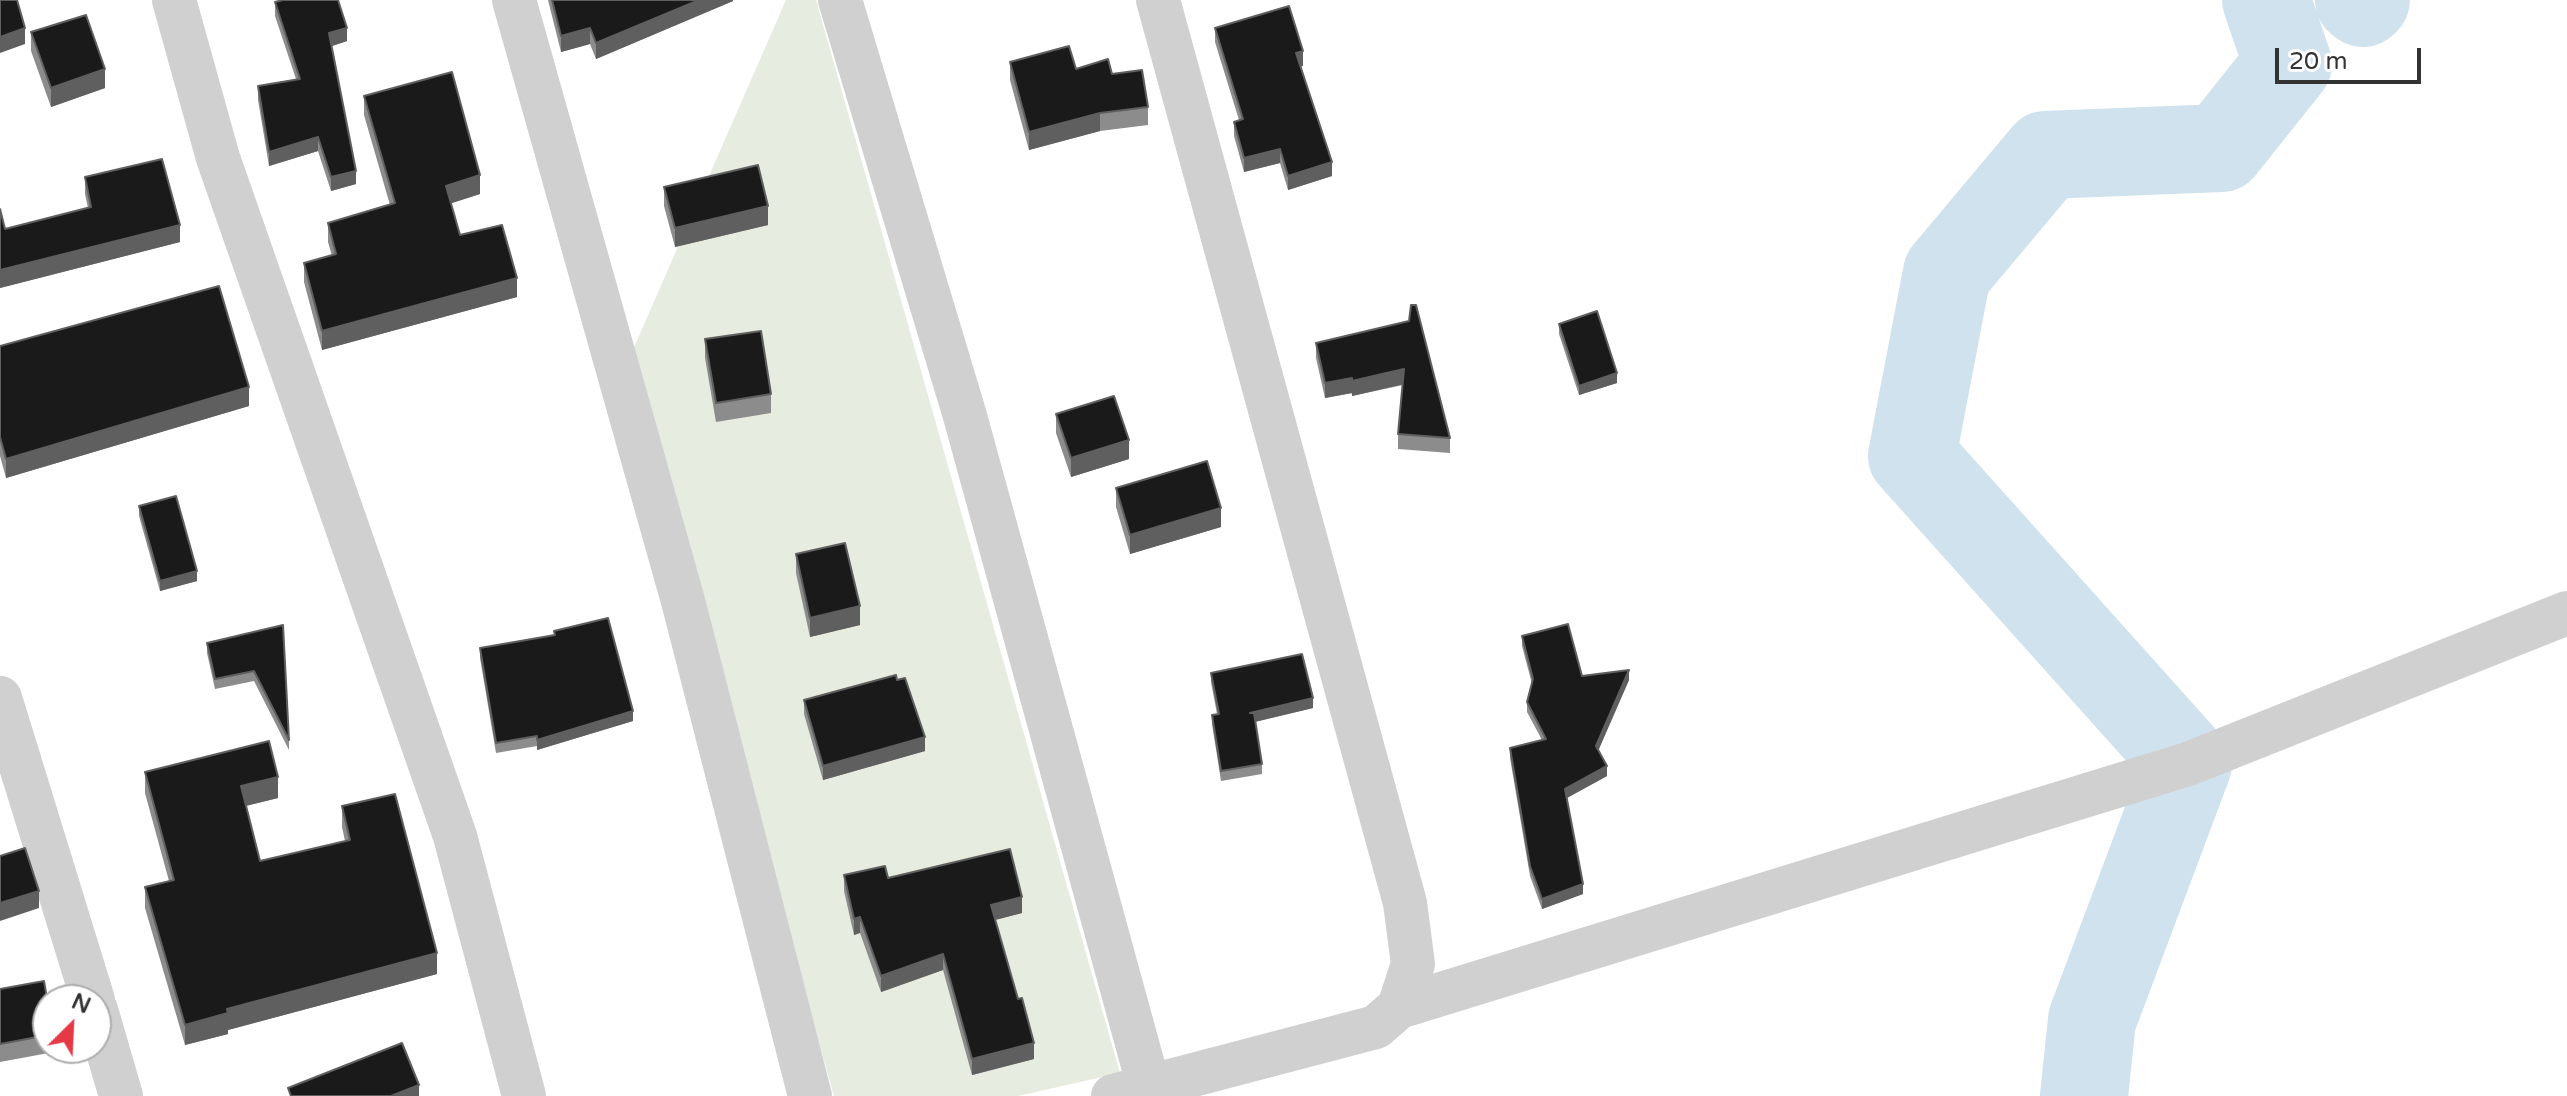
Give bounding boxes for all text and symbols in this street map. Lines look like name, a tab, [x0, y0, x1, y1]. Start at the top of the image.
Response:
scale bar	[2279, 32, 2425, 82]
text: 20 m	[2289, 47, 2347, 76]
north arrow	[32, 984, 112, 1064]
text: N	[68, 988, 94, 1019]

